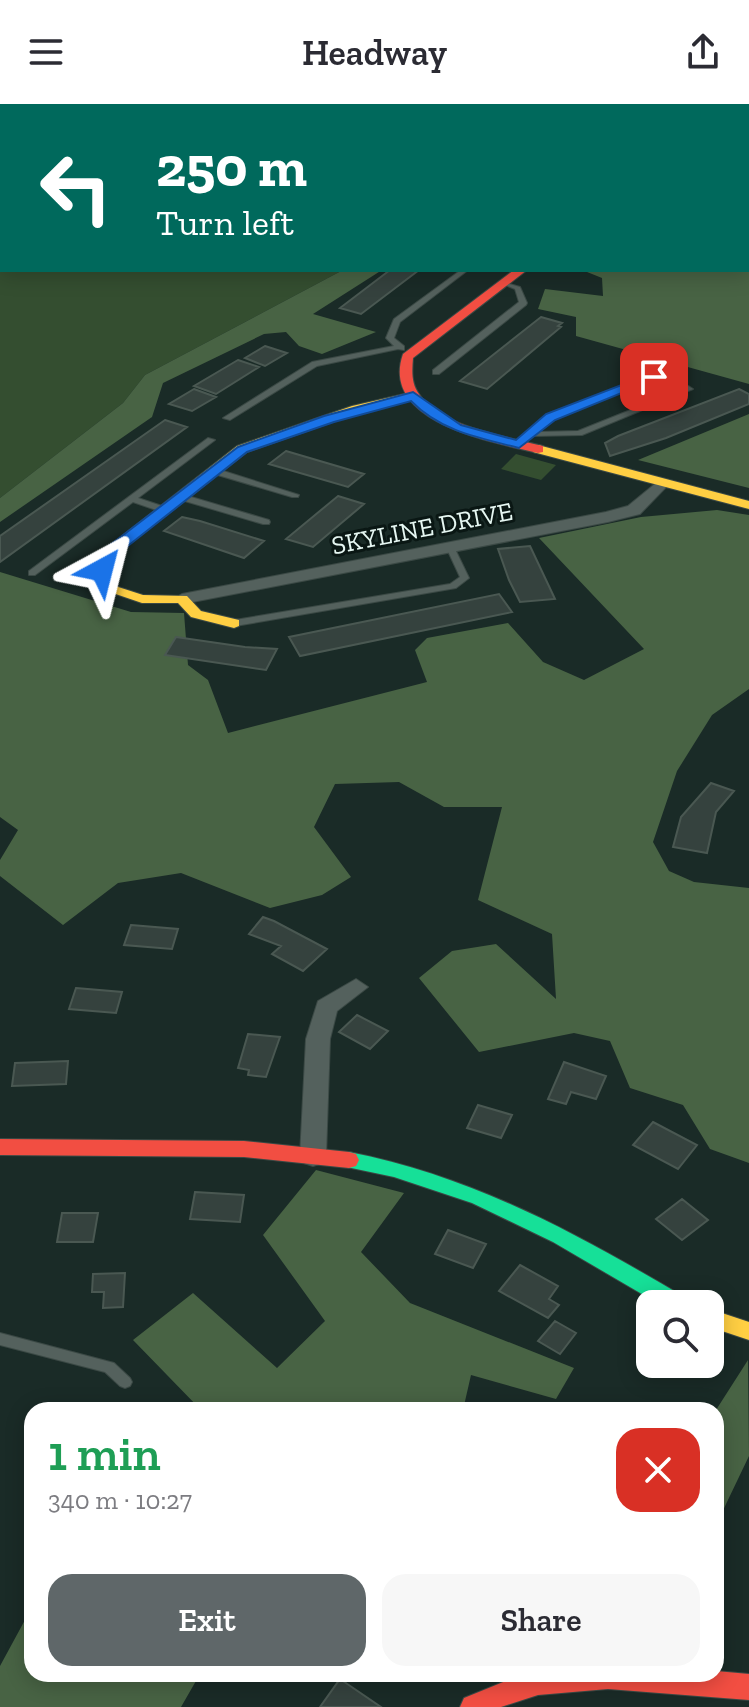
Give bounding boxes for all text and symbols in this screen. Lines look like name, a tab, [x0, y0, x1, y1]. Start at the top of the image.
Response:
icon: menu	[24, 30, 68, 74]
icon: share	[681, 30, 725, 74]
text: Headway	[302, 31, 447, 74]
text: 250 m	[156, 133, 307, 200]
icon: left	[24, 136, 128, 240]
text: Turn left	[156, 201, 294, 244]
pin	[620, 343, 688, 411]
icon: arrive	[632, 355, 676, 399]
street label: SKYLINE DRIVE	[329, 495, 515, 561]
position arrow	[60, 528, 144, 612]
map controls	[636, 1290, 724, 1378]
button: search	[636, 1290, 724, 1378]
text: 1 min	[48, 1425, 161, 1482]
button: close	[616, 1428, 700, 1512]
text: 340 m · 10:27	[48, 1484, 192, 1516]
button: Exit	[48, 1574, 366, 1666]
button: Share	[382, 1574, 700, 1666]

